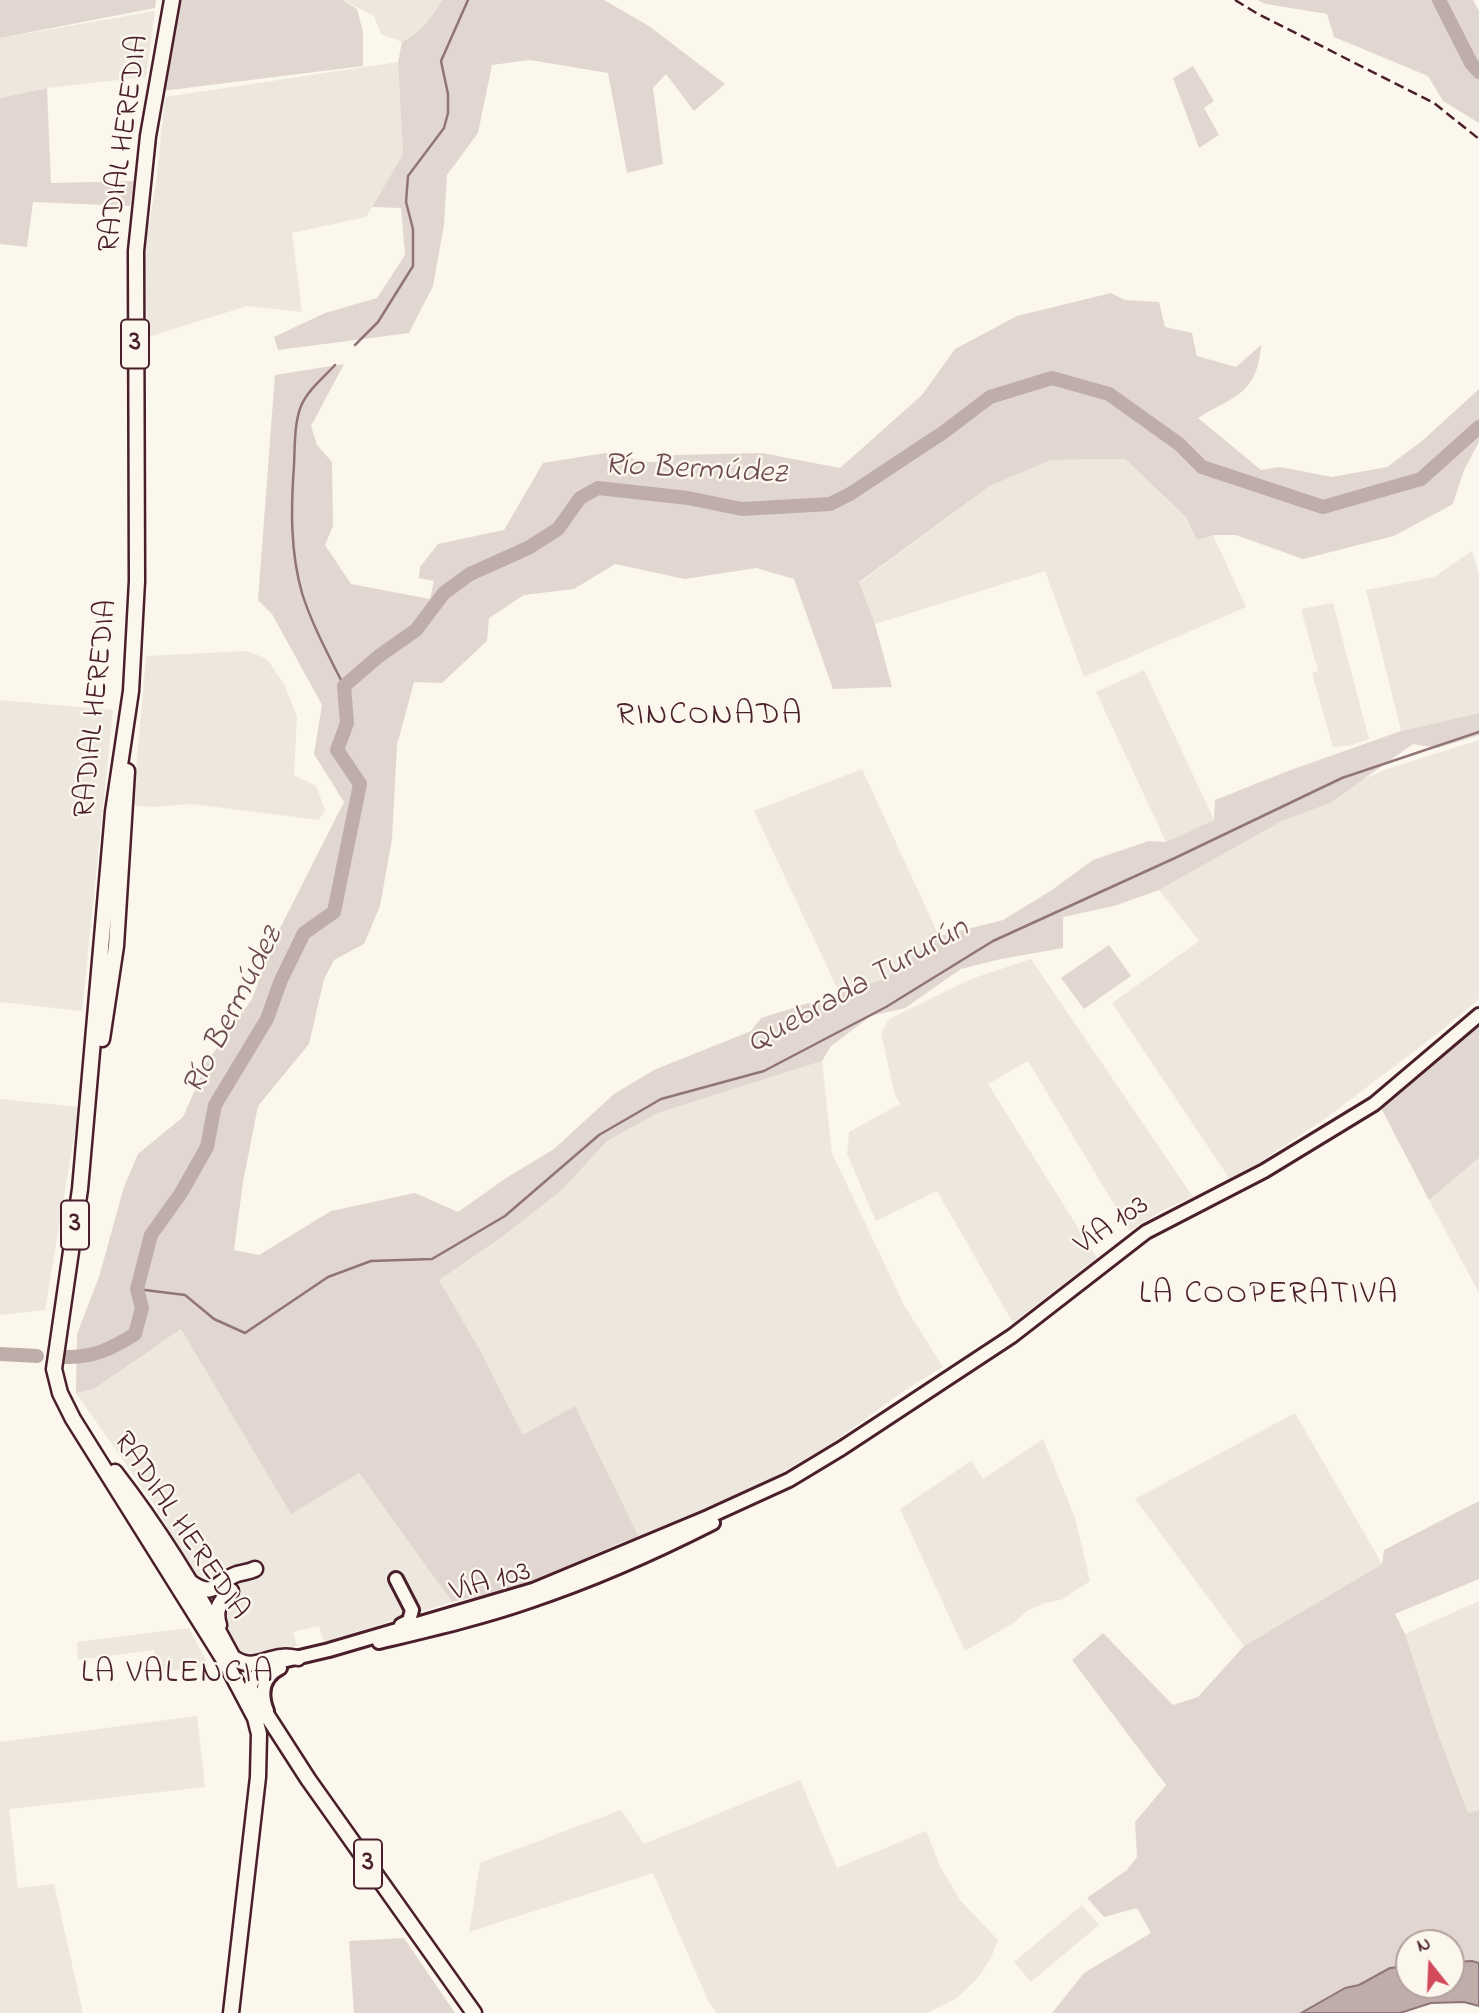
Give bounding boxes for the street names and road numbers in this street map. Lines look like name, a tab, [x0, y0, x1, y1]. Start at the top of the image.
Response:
street label: RADIAL HEREDIA	[93, 33, 159, 255]
road number: 3	[121, 320, 149, 368]
street label: RADIAL HEREDIA	[69, 598, 127, 820]
street label: VÍA 103	[1069, 1189, 1157, 1265]
road number: 3	[61, 1200, 89, 1250]
street label: RADIAL HEREDIA	[103, 1426, 255, 1628]
street label: VÍA 103	[447, 1555, 535, 1613]
road number: 3	[354, 1840, 382, 1888]

